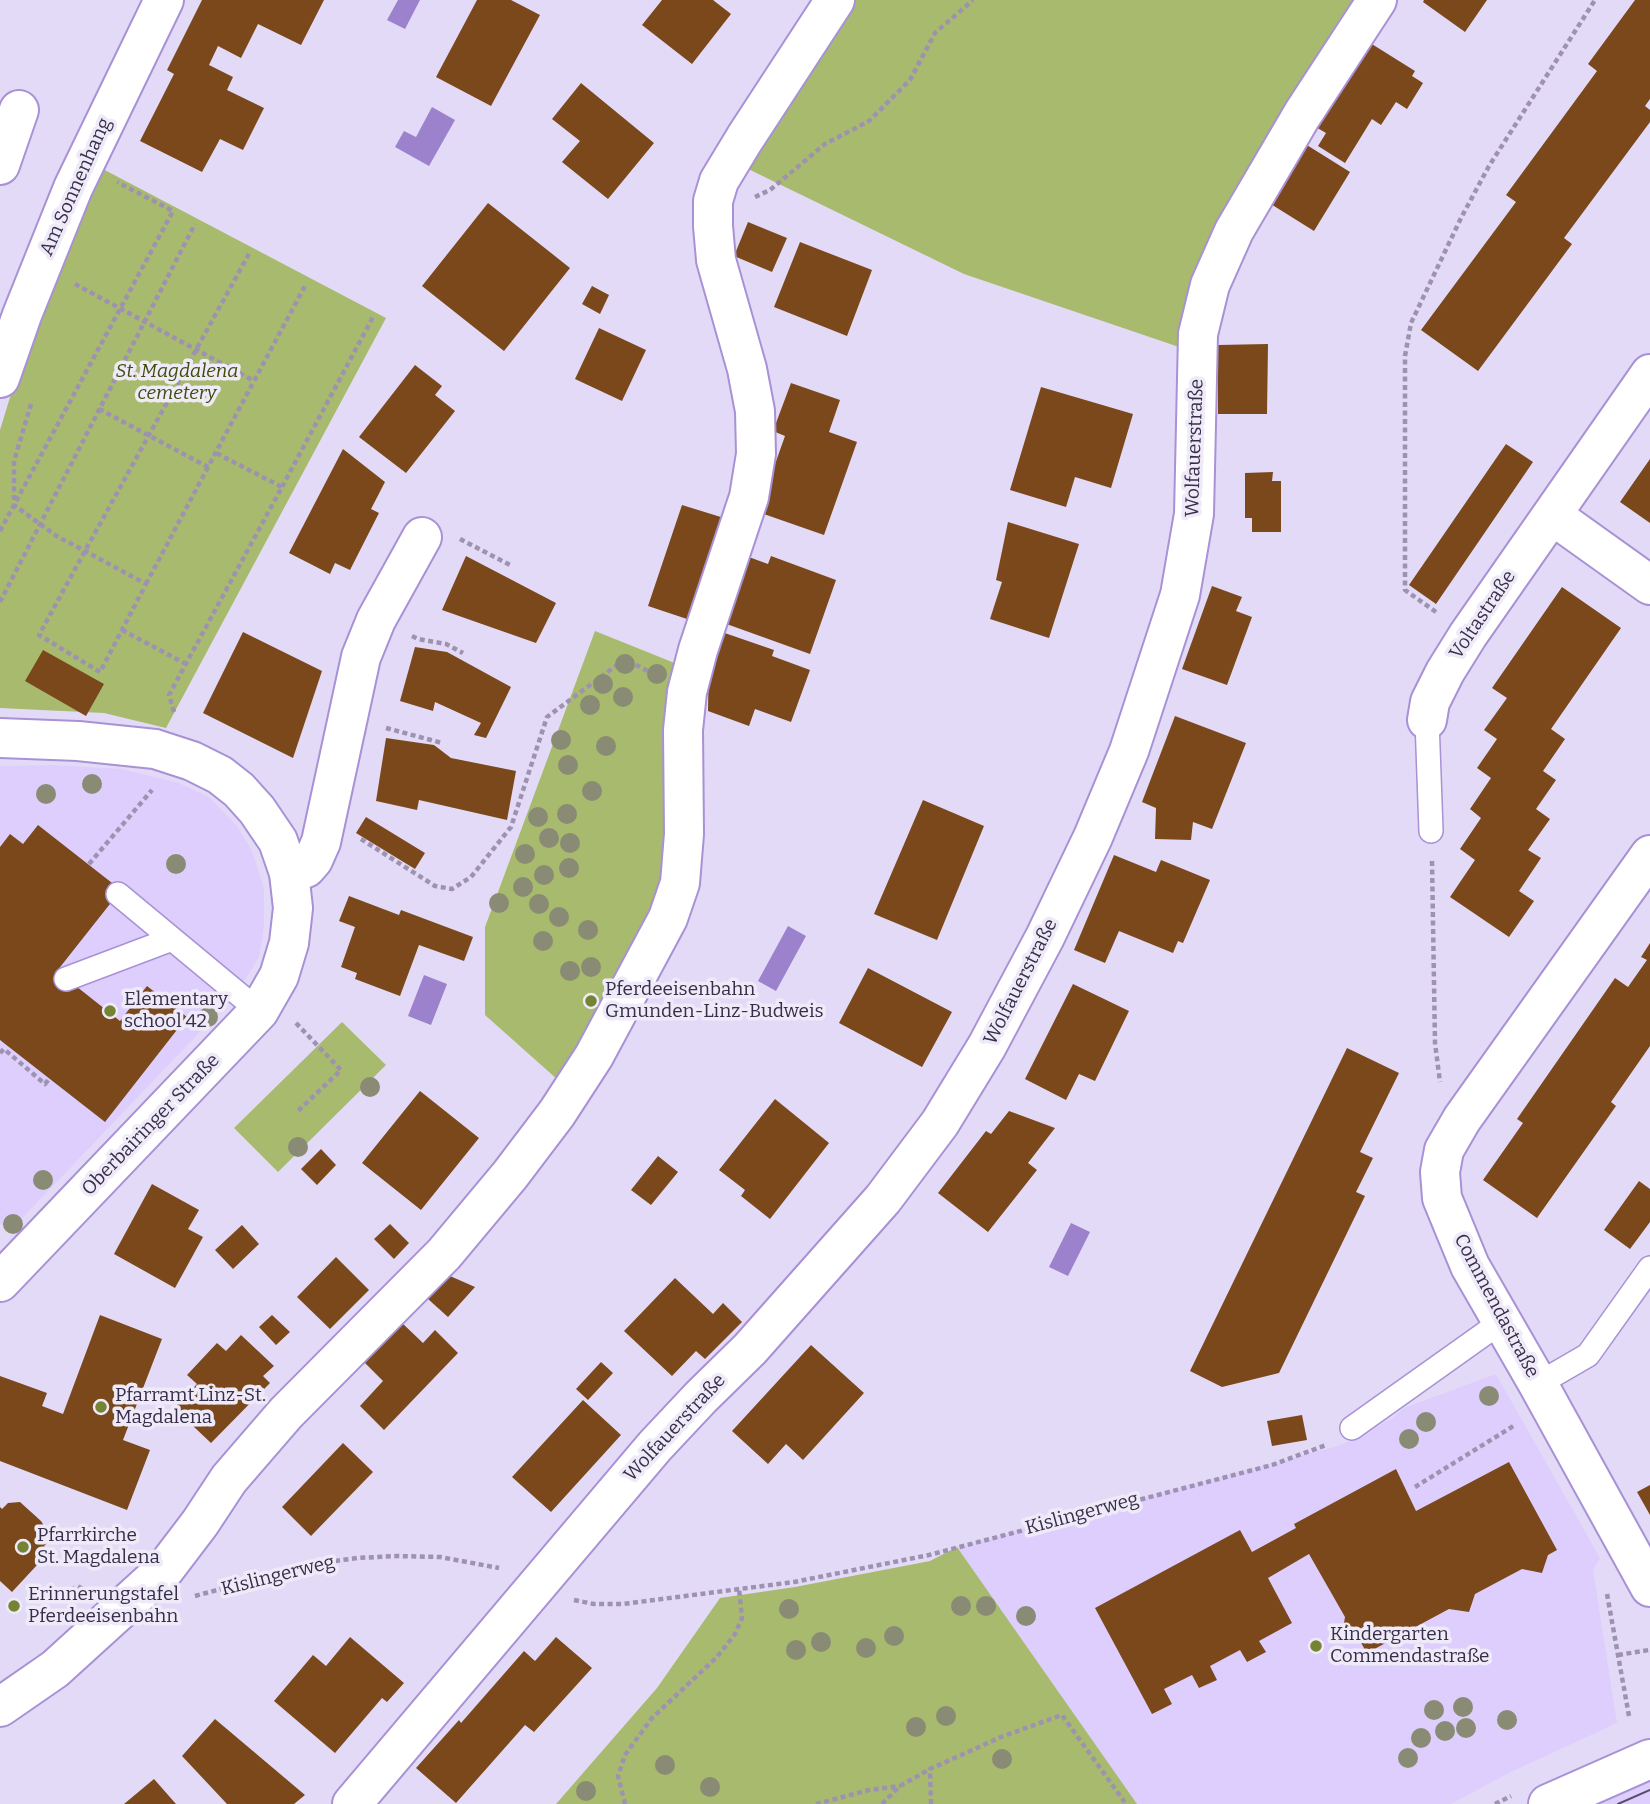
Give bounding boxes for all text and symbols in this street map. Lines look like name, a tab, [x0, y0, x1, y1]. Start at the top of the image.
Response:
street label: Am Sonnenhang	[35, 115, 117, 259]
park label: St. Magdalena cemetery	[116, 361, 238, 405]
street label: Wolfauerstraße	[1181, 378, 1209, 518]
street label: Voltastraße	[1445, 566, 1521, 664]
street label: Wolfauerstraße	[979, 915, 1063, 1049]
place label: Pferdeeisenbahn Gmunden-Linz-Budweis	[605, 979, 824, 1023]
place label: Elementary school 42	[124, 989, 228, 1033]
marker: Pferdeeisenbahn Gmunden-Linz-Budweis	[583, 993, 599, 1009]
marker: Elementary school 42	[102, 1003, 118, 1019]
street label: Oberbairinger Straße	[77, 1049, 225, 1201]
street label: Commendastraße	[1449, 1230, 1543, 1382]
street label: Wolfauerstraße	[619, 1370, 731, 1486]
place label: Pfarramt Linz-St. Magdalena	[115, 1385, 266, 1429]
marker: Pfarramt Linz-St. Magdalena	[93, 1399, 109, 1415]
street label: Kislingerweg	[1023, 1488, 1141, 1540]
place label: Pfarrkirche St. Magdalena	[37, 1525, 160, 1569]
marker: Pfarrkirche St. Magdalena	[15, 1539, 31, 1555]
street label: Kislingerweg	[219, 1551, 337, 1601]
place label: Erinnerungstafel Pferdeeisenbahn	[28, 1584, 179, 1628]
marker: Erinnerungstafel Pferdeeisenbahn	[6, 1598, 22, 1614]
place label: Kindergarten Commendastraße	[1330, 1624, 1489, 1668]
marker: Kindergarten Commendastraße	[1308, 1638, 1324, 1654]

